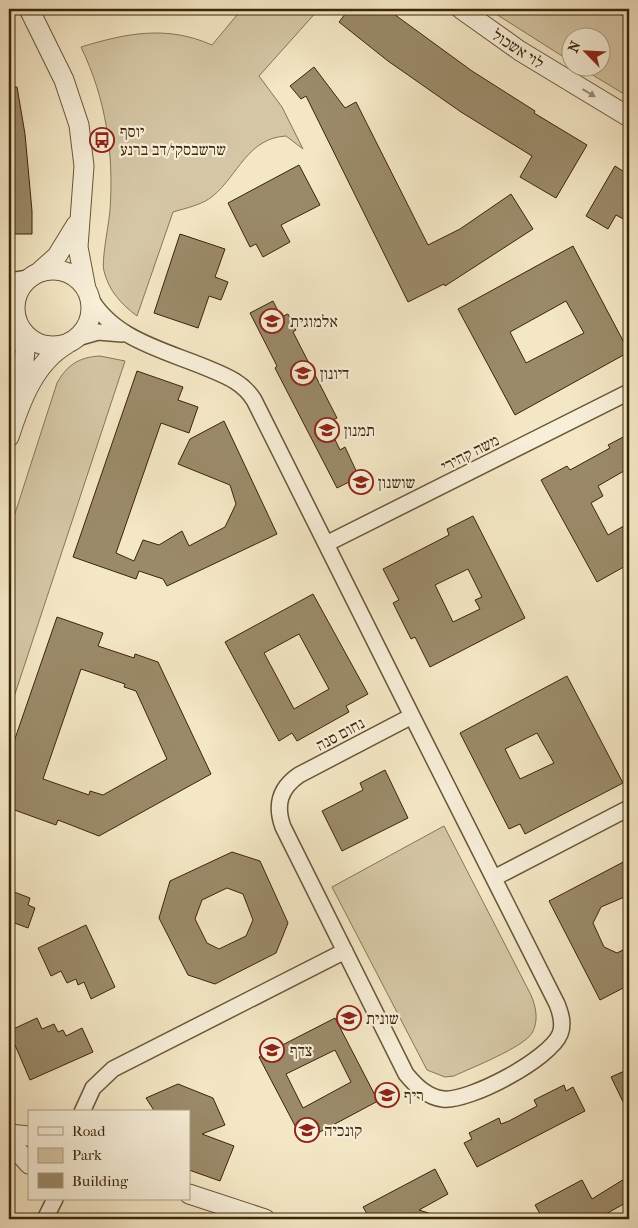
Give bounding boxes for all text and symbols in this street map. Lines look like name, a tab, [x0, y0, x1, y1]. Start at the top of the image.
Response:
street label: לוי אשכול	[489, 25, 548, 73]
north arrow	[560, 28, 610, 78]
text: N	[565, 38, 585, 55]
one-way arrow	[583, 88, 596, 97]
place label: יוסף שרשבסקי/דב ברנע	[120, 122, 226, 159]
bus stop icon: יוסף שרשבסקי/דב ברנע	[89, 127, 115, 153]
school or university icon: אלמוגית	[259, 308, 285, 334]
place label: אלמוגית	[290, 312, 338, 331]
school or university icon: דיונון	[290, 360, 316, 386]
place label: דיונון	[320, 364, 349, 383]
school or university icon: תמנון	[314, 417, 340, 443]
place label: תמנון	[344, 421, 375, 440]
street label: משה קהירי	[438, 430, 502, 476]
school or university icon: שושנון	[348, 469, 374, 495]
place label: שושנון	[378, 473, 416, 492]
street label: נחום סנה	[312, 713, 368, 755]
school or university icon: שונית	[336, 1005, 362, 1031]
place label: שונית	[366, 1009, 399, 1028]
school or university icon: צדף	[259, 1037, 285, 1063]
place label: צדף	[290, 1041, 312, 1060]
school or university icon: ריף	[374, 1082, 400, 1108]
place label: ריף	[404, 1086, 424, 1105]
legend	[28, 1110, 190, 1200]
school or university icon: קונכיה	[294, 1117, 320, 1143]
place label: קונכיה	[324, 1121, 362, 1140]
text: Road	[72, 1122, 106, 1140]
text: Park	[72, 1146, 102, 1164]
text: Building	[72, 1172, 129, 1190]

